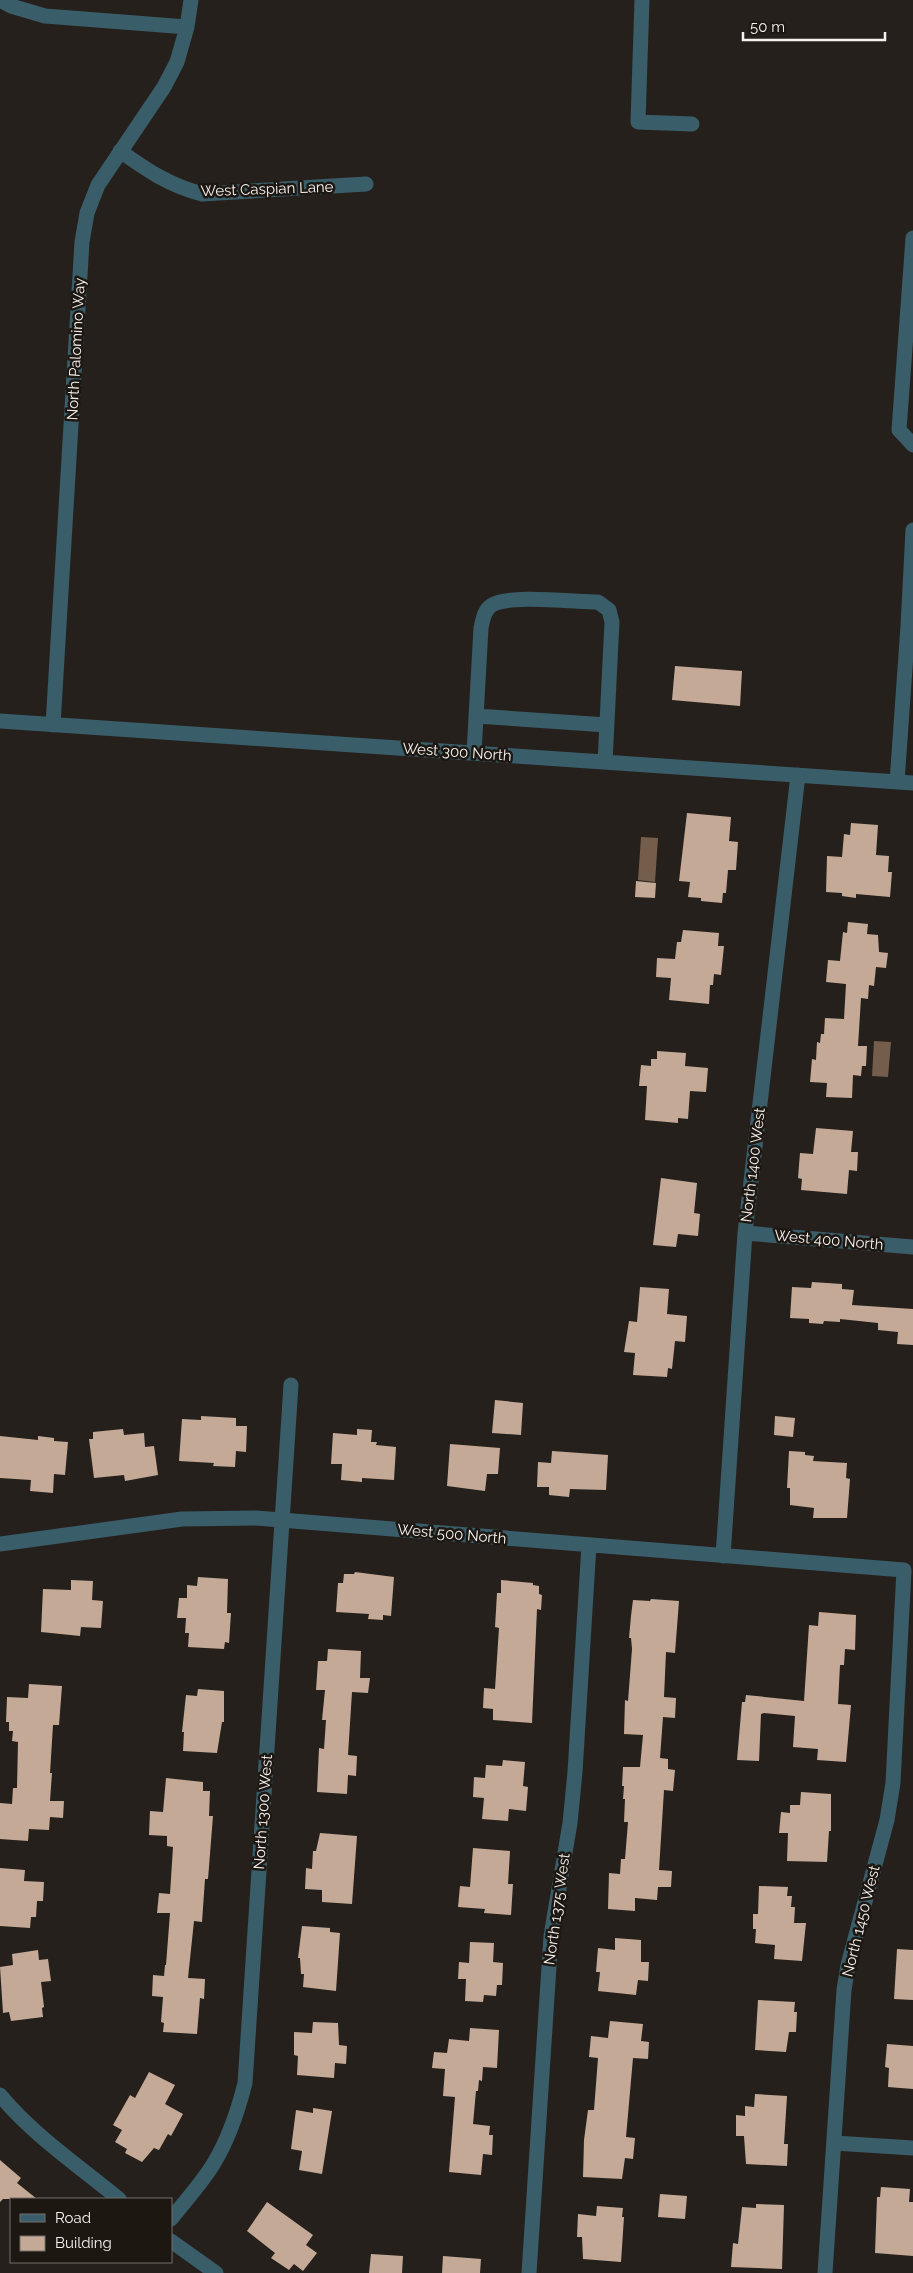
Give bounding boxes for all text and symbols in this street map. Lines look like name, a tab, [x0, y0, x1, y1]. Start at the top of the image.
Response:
scale bar	[743, 10, 886, 42]
text: 50 m	[750, 18, 785, 36]
street label: West Caspian Lane	[200, 178, 334, 200]
street label: North Palomino Way	[63, 277, 89, 421]
street label: West 300 North	[402, 739, 512, 765]
street label: North 1400 West	[737, 1107, 769, 1223]
street label: West 400 North	[774, 1226, 884, 1254]
street label: West 500 North	[397, 1520, 507, 1548]
street label: North 1300 West	[250, 1754, 276, 1870]
street label: North 1375 West	[540, 1852, 574, 1966]
street label: North 1450 West	[838, 1863, 884, 1979]
legend	[10, 2198, 172, 2263]
text: Road	[55, 2209, 91, 2227]
text: Building	[55, 2234, 112, 2252]

